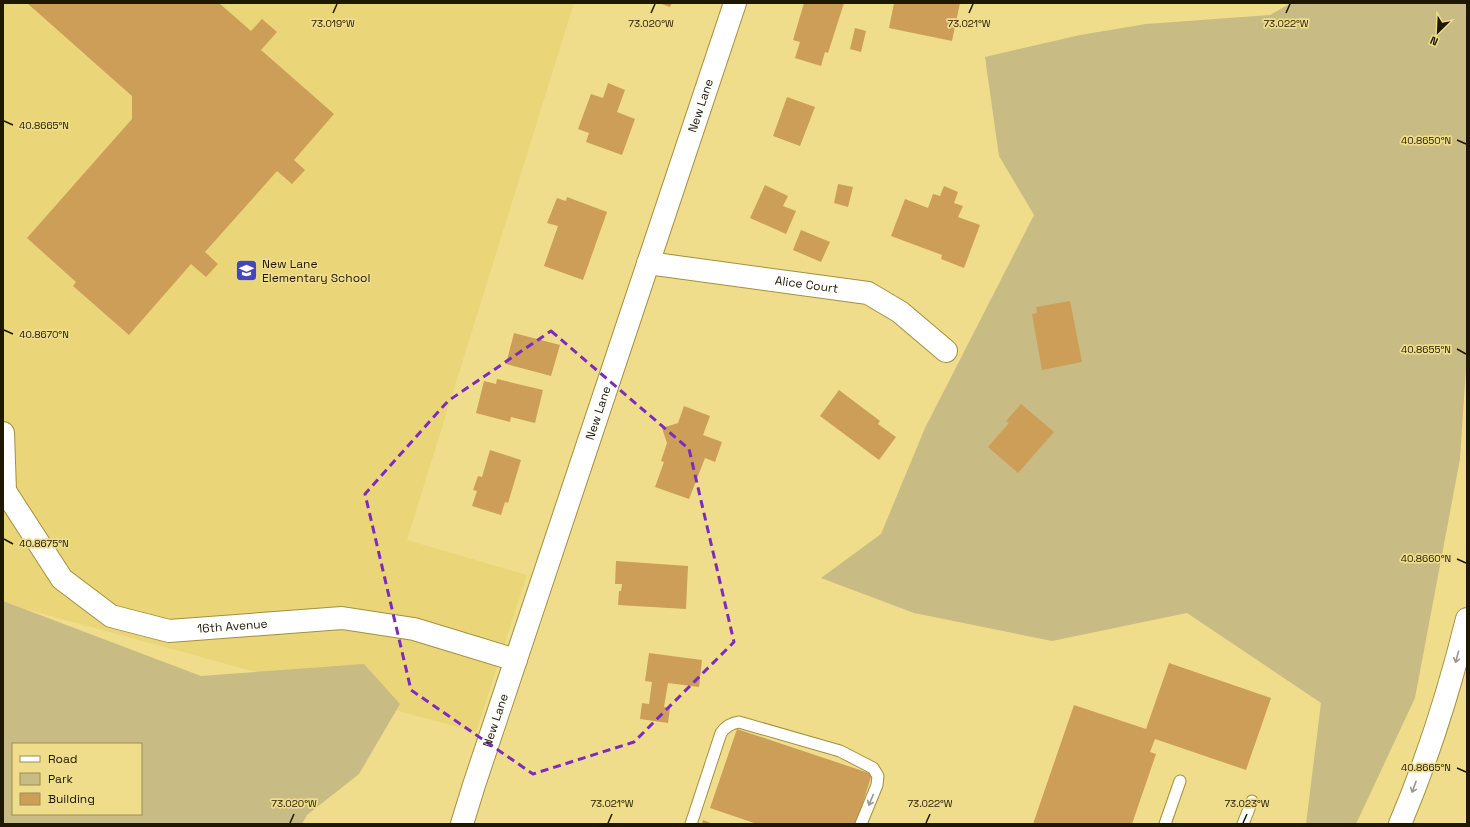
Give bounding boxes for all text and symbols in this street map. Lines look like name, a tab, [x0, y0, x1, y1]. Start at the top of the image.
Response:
north arrow	[1418, 12, 1458, 52]
text: 73.019°W	[311, 17, 355, 30]
text: 73.020°W	[628, 17, 674, 30]
text: 73.021°W	[947, 17, 991, 30]
text: 73.022°W	[1263, 17, 1309, 30]
text: N	[1428, 33, 1440, 49]
street label: New Lane	[684, 77, 717, 135]
text: 40.8665°N	[19, 119, 69, 132]
text: 40.8650°N	[1401, 134, 1451, 147]
place label: New Lane Elementary School	[262, 256, 370, 286]
school or university icon: New Lane Elementary School	[234, 258, 260, 284]
street label: Alice Court	[774, 272, 839, 297]
text: 40.8670°N	[19, 328, 69, 341]
text: 40.8655°N	[1401, 343, 1451, 356]
street label: New Lane	[582, 384, 615, 442]
text: 40.8675°N	[19, 537, 69, 550]
text: 40.8660°N	[1401, 552, 1451, 565]
street label: 16th Avenue	[197, 616, 268, 637]
one-way arrow	[1453, 650, 1461, 663]
street label: New Lane	[479, 691, 512, 749]
legend	[12, 743, 142, 815]
text: Road	[48, 751, 77, 767]
text: 40.8665°N	[1401, 761, 1451, 774]
text: Park	[48, 771, 73, 787]
one-way arrow	[1410, 781, 1418, 793]
text: Building	[48, 791, 95, 807]
one-way arrow	[866, 794, 874, 806]
text: 73.020°W	[271, 797, 317, 810]
text: 73.021°W	[590, 797, 634, 810]
text: 73.022°W	[907, 797, 953, 810]
text: 73.023°W	[1224, 797, 1270, 810]

